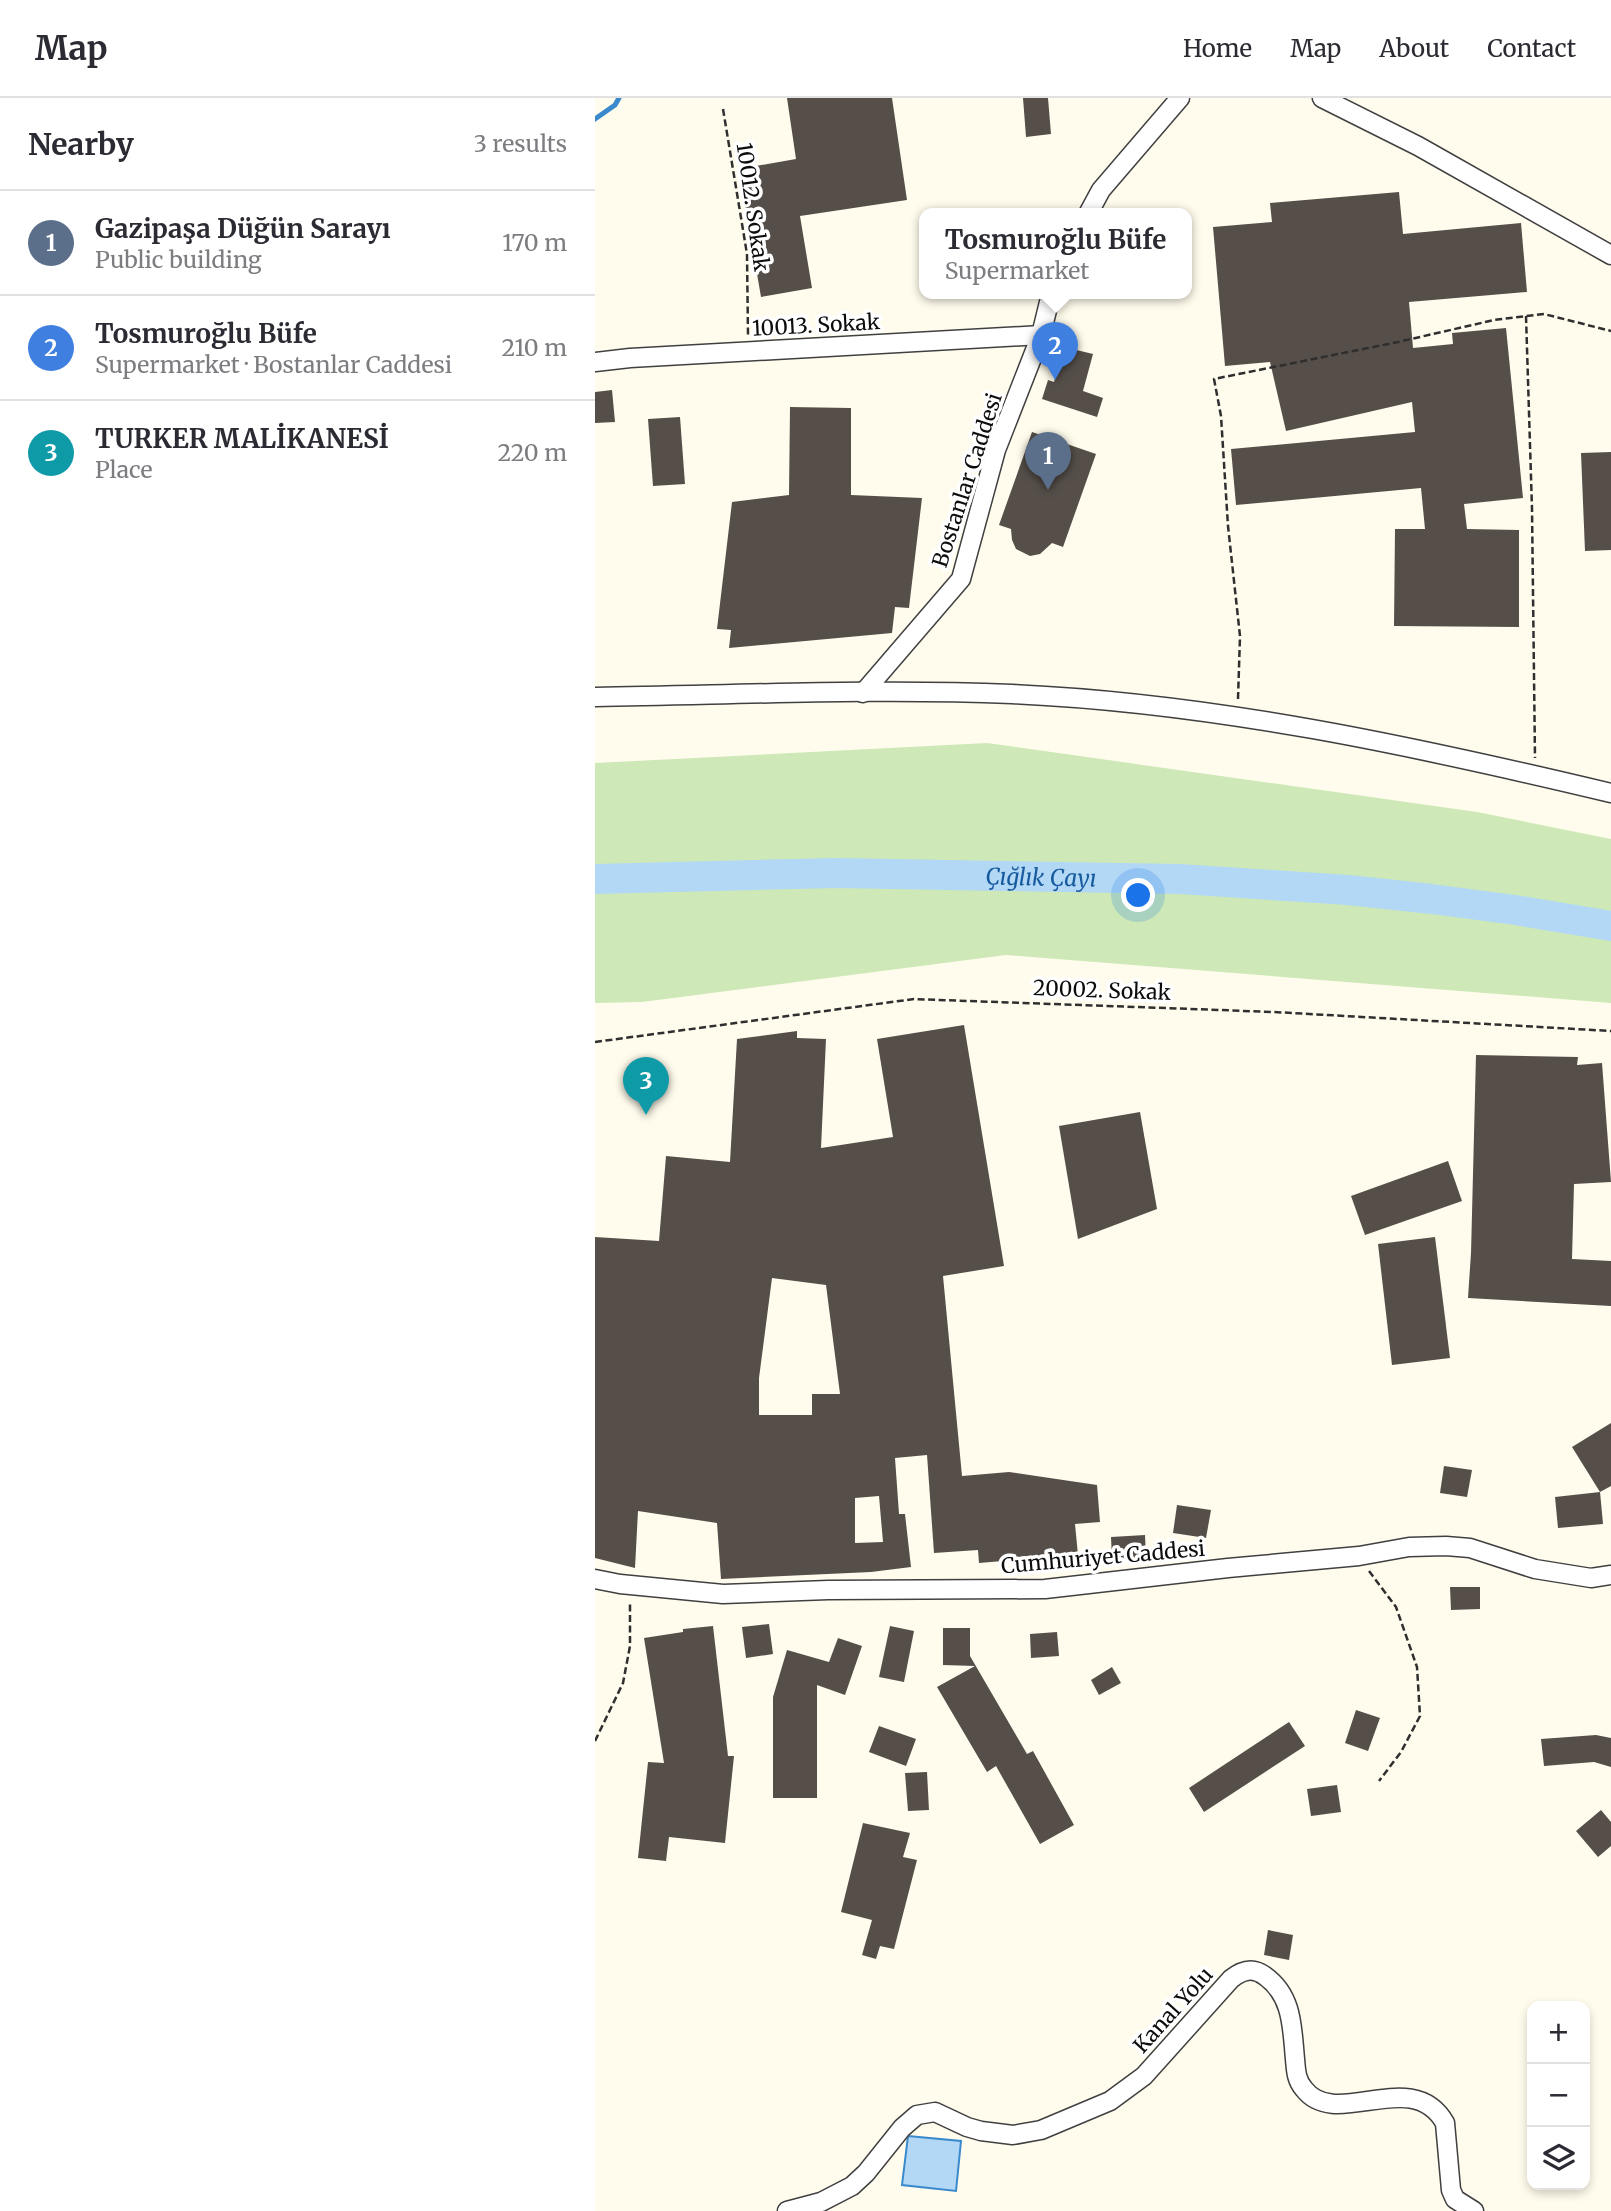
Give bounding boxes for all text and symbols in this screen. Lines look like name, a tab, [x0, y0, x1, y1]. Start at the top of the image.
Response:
text: Map	[35, 28, 108, 69]
text: Home	[1183, 33, 1252, 64]
text: Map	[1290, 33, 1341, 64]
text: About	[1379, 33, 1449, 64]
text: Contact	[1487, 33, 1576, 64]
text: Nearby	[28, 125, 134, 163]
text: 3 results	[474, 129, 567, 158]
street label: 10012. Sokak	[731, 141, 775, 274]
popup	[919, 208, 1192, 299]
text: Gazipaşa Düğün Sarayı	[95, 212, 391, 245]
text: Tosmuroğlu Büfe	[945, 223, 1166, 256]
text: 1	[46, 228, 56, 257]
text: 170 m	[502, 228, 567, 257]
text: Public building	[95, 245, 262, 274]
text: Supermarket	[945, 256, 1089, 285]
street label: 10013. Sokak	[751, 308, 881, 342]
text: Tosmuroğlu Büfe	[95, 317, 317, 350]
pin: 2	[1032, 322, 1078, 380]
text: 2	[44, 333, 58, 362]
text: 210 m	[502, 333, 567, 362]
text: Supermarket · Bostanlar Caddesi	[95, 350, 452, 379]
street label: Bostanlar Caddesi	[926, 389, 1008, 571]
text: TURKER MALİKANESİ	[95, 422, 389, 455]
pin: 1	[1025, 432, 1071, 490]
text: 3	[44, 438, 58, 467]
text: 220 m	[497, 438, 567, 467]
text: Place	[95, 455, 152, 484]
water label: Çığlık Çayı	[985, 861, 1097, 892]
your location	[1121, 878, 1155, 912]
street label: 20002. Sokak	[1033, 974, 1172, 1006]
pin: 3	[623, 1057, 669, 1115]
street label: Cumhuriyet Caddesi	[1000, 1535, 1206, 1579]
street label: Kanal Yolu	[1127, 1961, 1219, 2059]
map controls	[1527, 2001, 1590, 2190]
button: +	[1527, 2001, 1590, 2064]
button: −	[1527, 2064, 1590, 2127]
button: layers	[1527, 2127, 1590, 2190]

